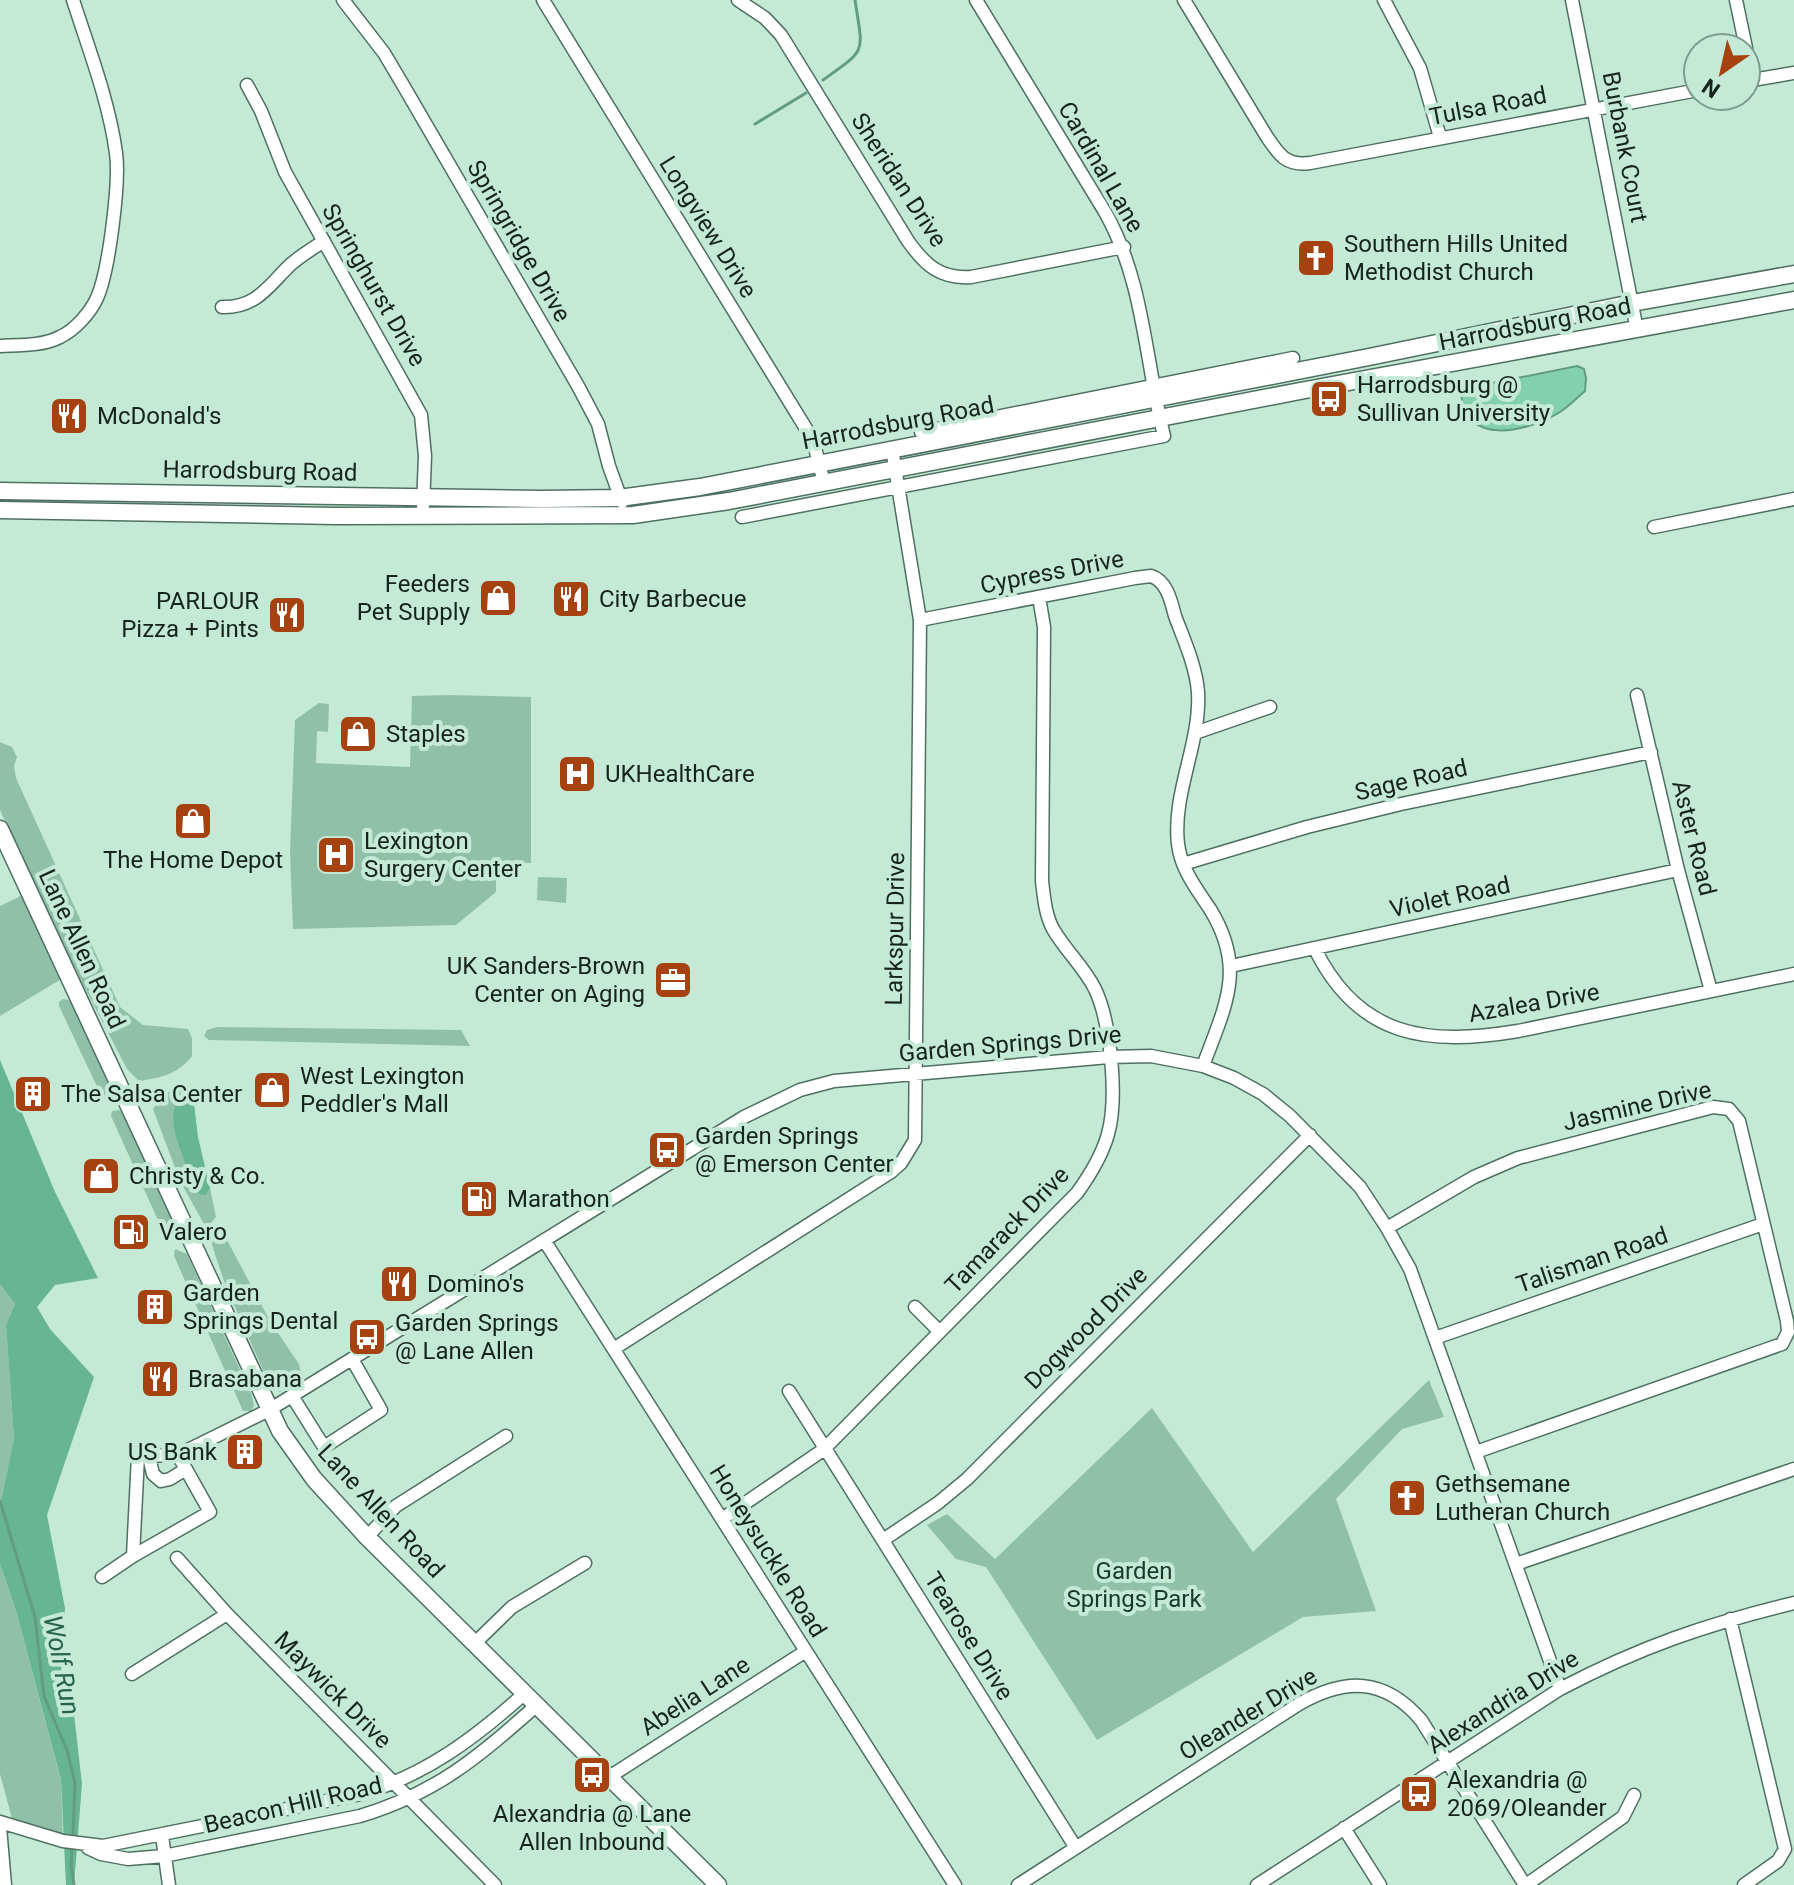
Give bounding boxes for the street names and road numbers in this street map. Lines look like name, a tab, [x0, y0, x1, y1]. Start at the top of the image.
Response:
street label: Burbank Court	[1597, 69, 1653, 225]
street label: Tulsa Road	[1427, 81, 1549, 131]
street label: Cardinal Lane	[1052, 97, 1150, 237]
street label: Sheridan Drive	[845, 108, 953, 252]
street label: Longview Drive	[653, 151, 763, 303]
street label: Springridge Drive	[461, 155, 577, 327]
street label: Springhurst Drive	[316, 199, 432, 371]
street label: Harrodsburg Road	[1437, 292, 1633, 356]
street label: Harrodsburg Road	[800, 391, 996, 455]
street label: Harrodsburg Road	[162, 455, 358, 487]
street label: Cypress Drive	[978, 544, 1126, 600]
street label: Sage Road	[1352, 753, 1470, 807]
street label: Aster Road	[1666, 777, 1722, 899]
street label: Larkspur Drive	[880, 852, 910, 1006]
street label: Lane Allen Road	[33, 865, 131, 1033]
street label: Violet Road	[1387, 871, 1513, 923]
street label: Azalea Drive	[1466, 978, 1602, 1028]
street label: Garden Springs Drive	[897, 1020, 1123, 1068]
street label: Jasmine Drive	[1560, 1075, 1714, 1137]
street label: Tamarack Drive	[939, 1161, 1075, 1299]
street label: Talisman Road	[1513, 1221, 1671, 1299]
street label: Dogwood Drive	[1019, 1261, 1153, 1395]
street label: Lane Allen Road	[312, 1438, 450, 1584]
street label: Honeysuckle Road	[704, 1460, 832, 1642]
street label: Tearose Drive	[919, 1567, 1019, 1705]
street label: Maywick Drive	[269, 1626, 397, 1754]
street label: Alexandria Drive	[1422, 1644, 1584, 1760]
street label: Abelia Lane	[635, 1650, 755, 1742]
street label: Oleander Drive	[1174, 1662, 1322, 1766]
street label: Beacon Hill Road	[201, 1771, 385, 1839]

